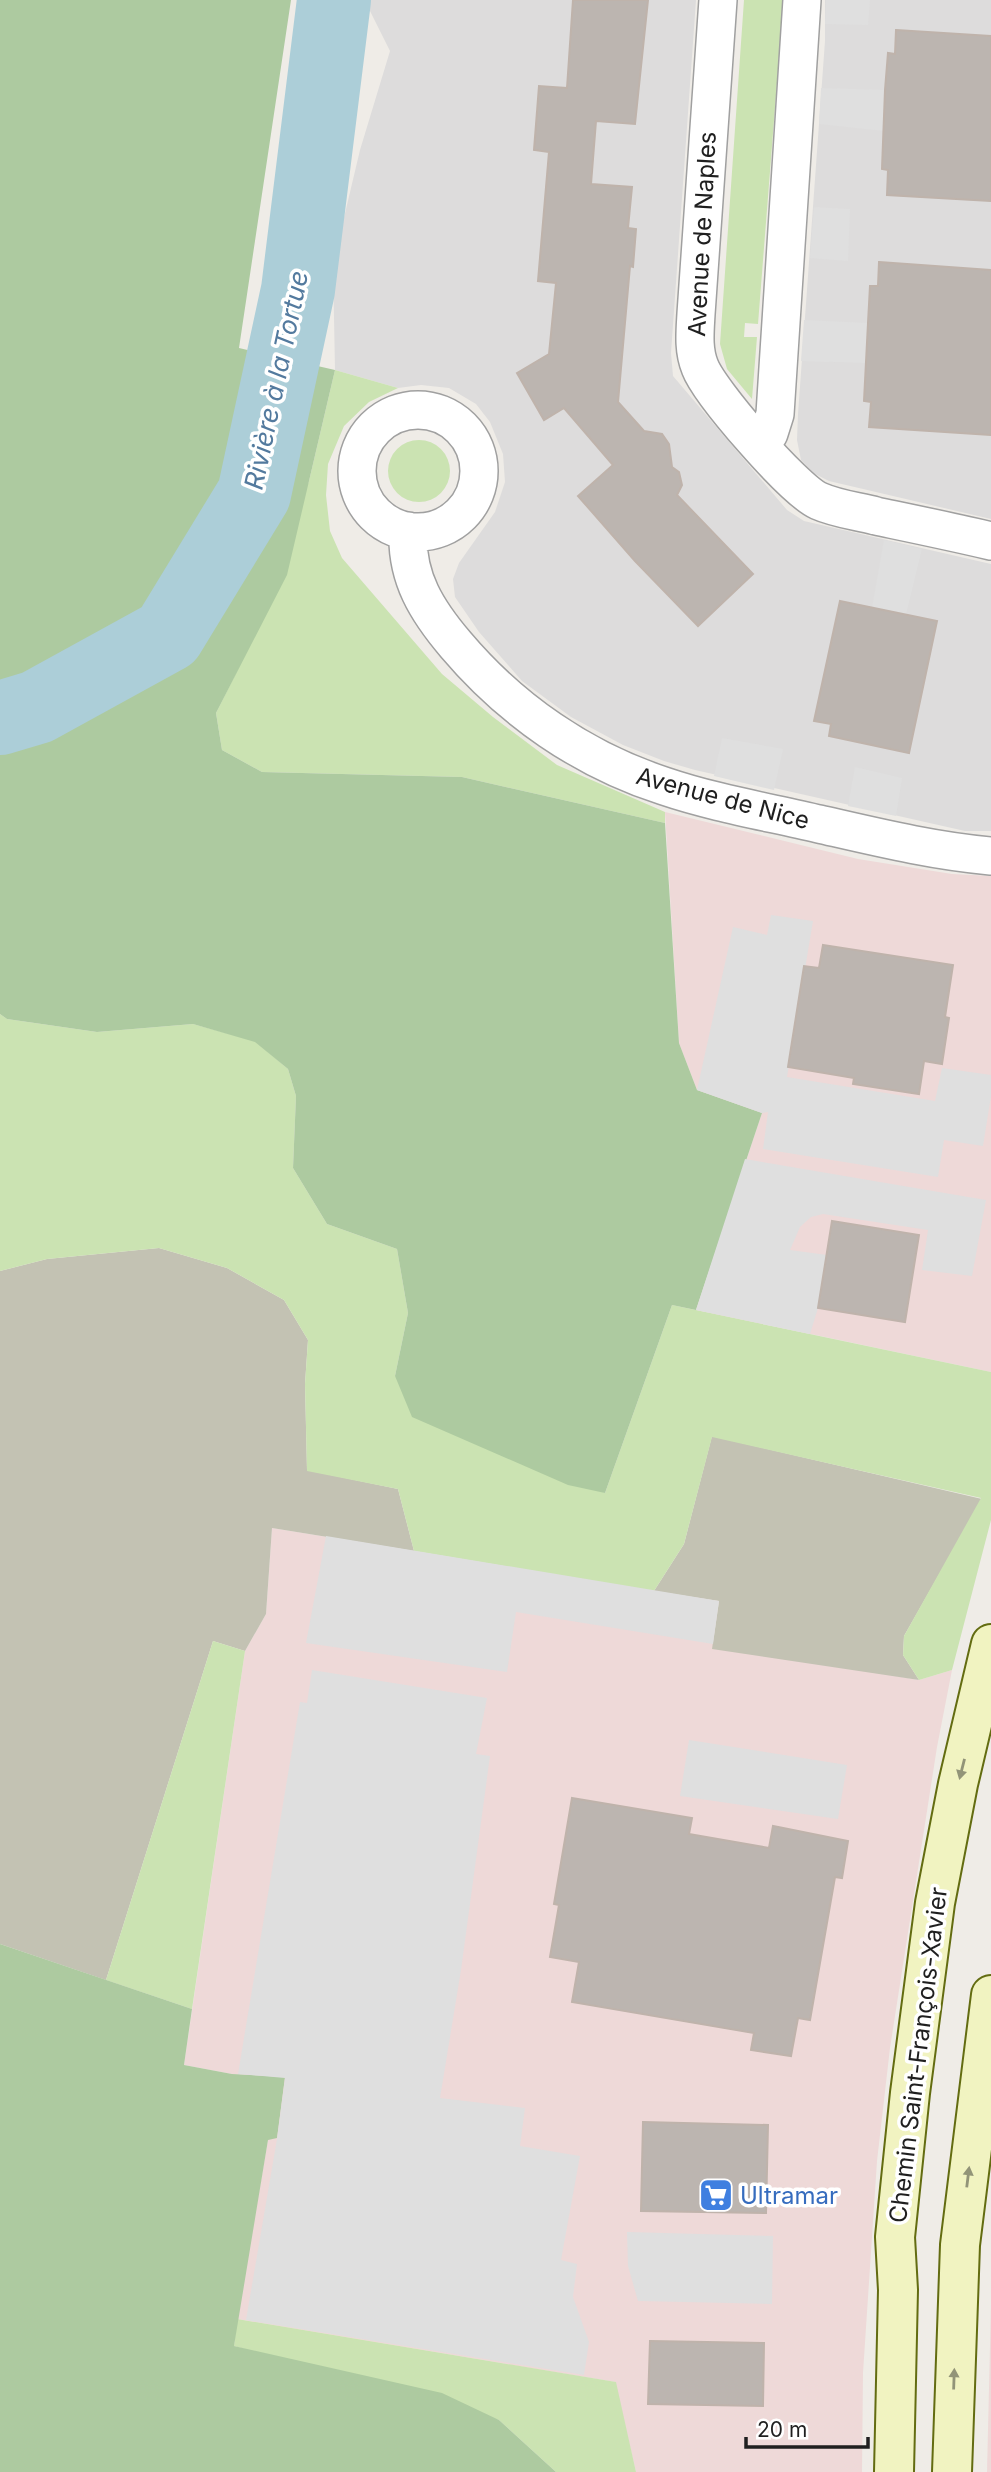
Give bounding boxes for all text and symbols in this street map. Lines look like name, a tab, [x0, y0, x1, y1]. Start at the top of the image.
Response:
street label: Avenue de Naples	[682, 131, 722, 337]
water label: Rivière à la Tortue	[238, 268, 314, 492]
street label: Avenue de Nice	[633, 761, 813, 835]
one-way arrow	[956, 1758, 967, 1780]
street label: Chemin Saint-François-Xavier	[883, 1885, 953, 2225]
one-way arrow	[962, 2166, 973, 2188]
supermarket icon: Ultramar	[697, 2176, 735, 2214]
place label: Ultramar	[740, 2181, 838, 2210]
one-way arrow	[948, 2368, 959, 2390]
scale bar	[746, 2406, 869, 2450]
text: 20 m	[757, 2417, 807, 2442]

